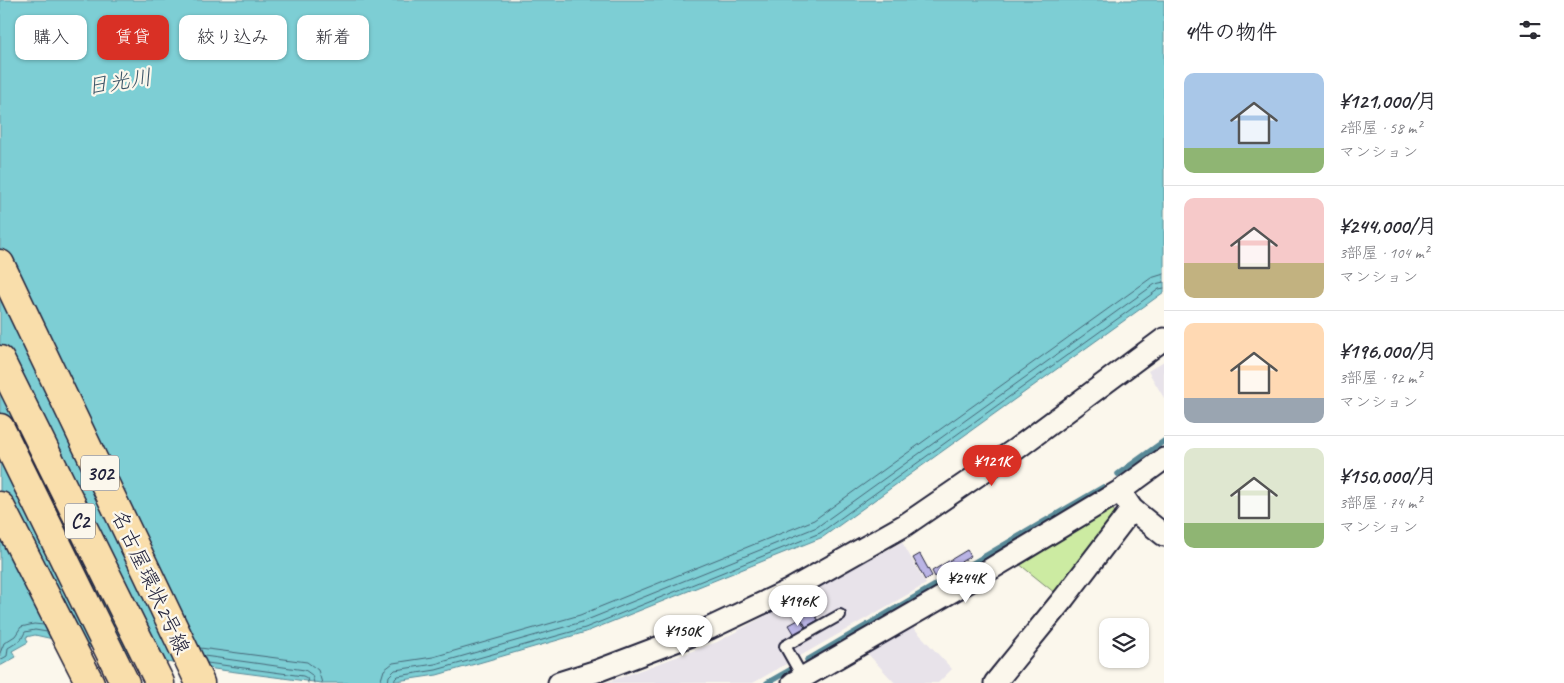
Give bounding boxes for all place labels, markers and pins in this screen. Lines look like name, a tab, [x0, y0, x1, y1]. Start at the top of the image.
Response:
pin: ¥121K	[957, 444, 1027, 487]
pin: ¥244K	[931, 562, 1001, 604]
pin: ¥196K	[763, 584, 833, 627]
pin: ¥150K	[648, 614, 718, 657]

